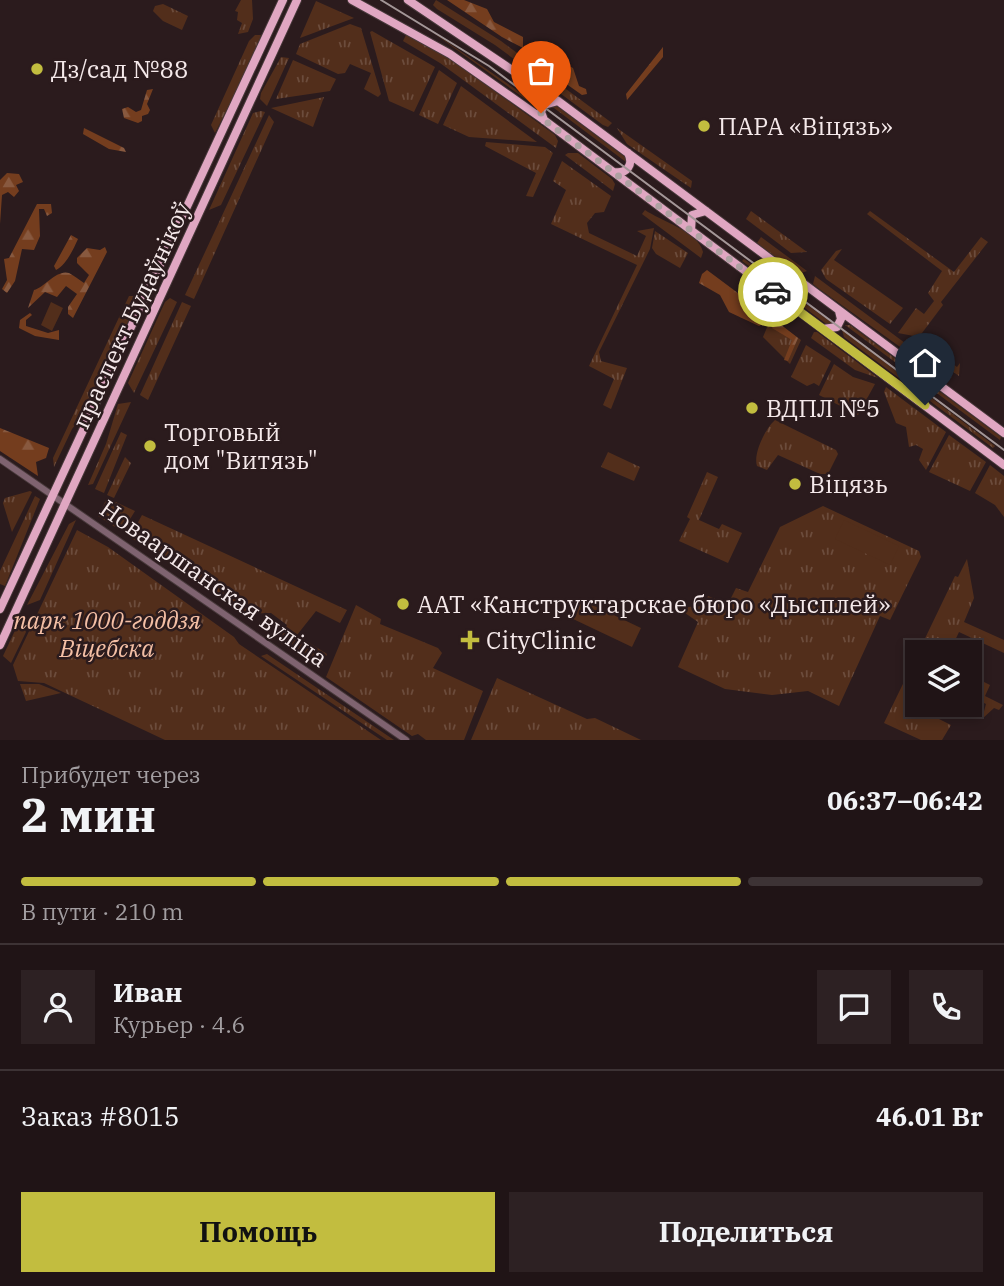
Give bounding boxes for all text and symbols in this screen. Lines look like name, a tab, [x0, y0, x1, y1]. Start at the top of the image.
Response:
pin	[511, 41, 571, 113]
icon: bag	[522, 52, 560, 90]
place label: Дз/сад №88	[51, 53, 188, 85]
marker: Дз/сад №88	[29, 61, 45, 77]
place label: ПАРА «Віцязь»	[718, 110, 893, 142]
marker: ПАРА «Віцязь»	[696, 118, 712, 134]
street label: праспект Будаўнікоў	[64, 196, 198, 434]
courier	[738, 257, 808, 327]
icon: car	[754, 273, 792, 311]
pin	[895, 333, 955, 405]
icon: home	[906, 344, 944, 382]
place label: ВДПЛ №5	[766, 392, 880, 424]
marker: ВДПЛ №5	[744, 400, 760, 416]
place label: Торговый дом "Витязь"	[164, 416, 318, 476]
marker: Торговый дом "Витязь"	[142, 438, 158, 454]
place label: Віцязь	[809, 468, 888, 500]
marker: Віцязь	[787, 476, 803, 492]
street label: Новааршанская вуліца	[94, 492, 334, 674]
place label: ААТ «Канструктарскае бюро «Дысплей»	[417, 588, 890, 620]
marker: ААТ «Канструктарскае бюро «Дысплей»	[395, 596, 411, 612]
park label: парк 1000-годдзя Віцебска	[13, 604, 201, 664]
place label: CityClinic	[486, 624, 596, 656]
marker: CityClinic	[460, 630, 480, 650]
map controls	[905, 640, 982, 717]
button: layers	[905, 640, 982, 717]
text: Прибудет через	[21, 759, 201, 789]
text: 06:37–06:42	[827, 783, 983, 817]
text: 2 мин	[21, 785, 156, 845]
text: В пути · 210 m	[21, 896, 183, 926]
button: person	[21, 970, 95, 1044]
button: chat	[817, 970, 891, 1044]
button: phone	[909, 970, 983, 1044]
text: Иван	[113, 975, 182, 1009]
text: Курьер · 4.6	[113, 1009, 245, 1039]
text: Заказ #8015	[21, 1099, 180, 1133]
text: 46.01 Br	[876, 1099, 983, 1133]
button: Помощь	[21, 1192, 495, 1272]
button: Поделиться	[509, 1192, 983, 1272]

